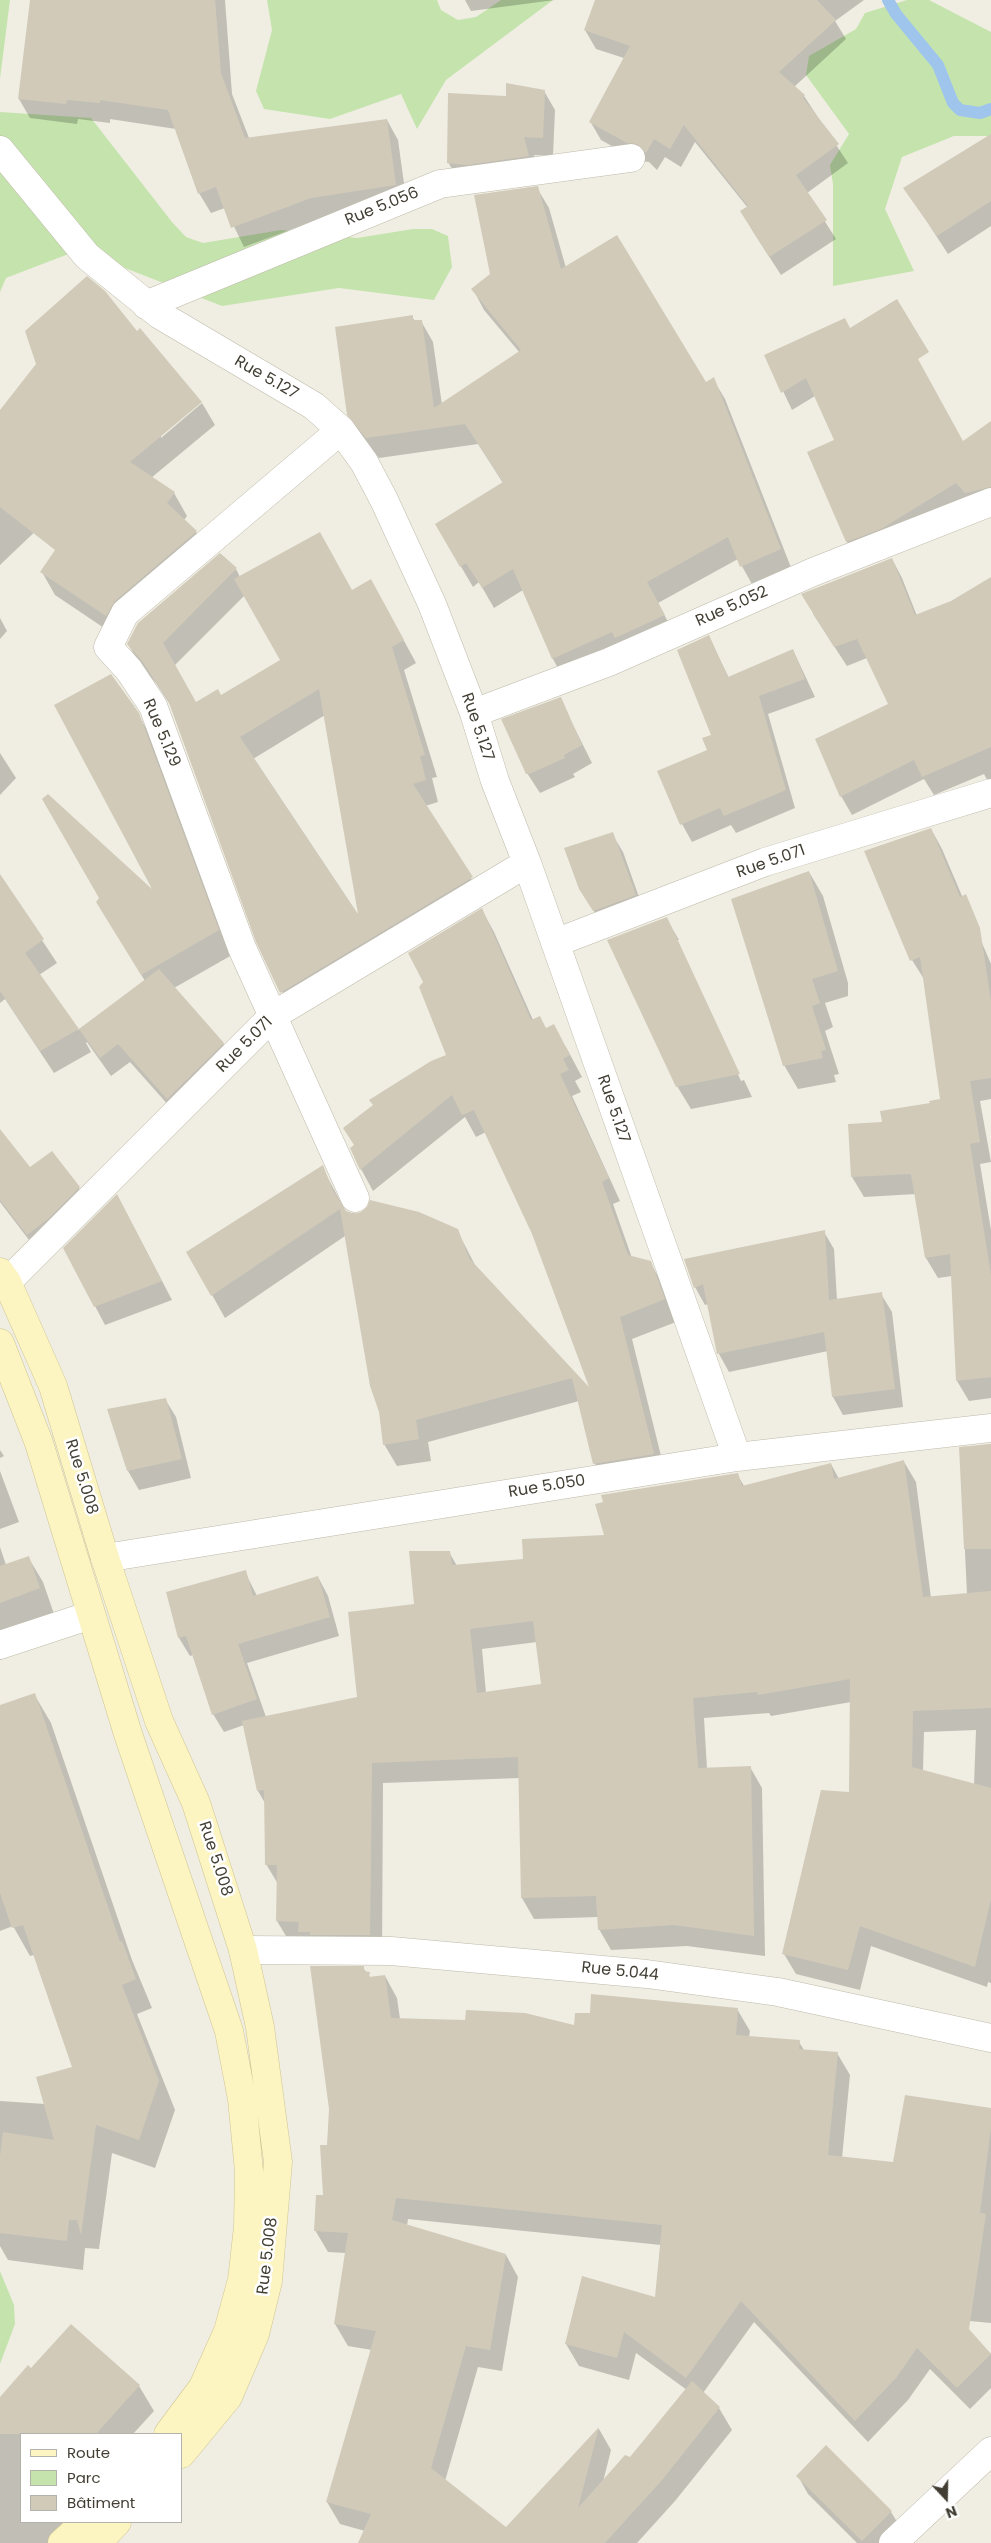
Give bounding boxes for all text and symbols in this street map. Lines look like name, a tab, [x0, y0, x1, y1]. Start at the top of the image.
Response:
street label: Rue 5.056	[342, 184, 422, 230]
street label: Rue 5.127	[231, 352, 301, 404]
street label: Rue 5.052	[693, 583, 771, 631]
street label: Rue 5.127	[456, 690, 498, 764]
street label: Rue 5.129	[138, 696, 184, 770]
street label: Rue 5.071	[734, 841, 808, 883]
street label: Rue 5.071	[213, 1013, 277, 1077]
street label: Rue 5.127	[592, 1072, 634, 1146]
street label: Rue 5.008	[60, 1437, 102, 1517]
street label: Rue 5.050	[507, 1471, 587, 1503]
street label: Rue 5.008	[194, 1819, 236, 1899]
street label: Rue 5.044	[580, 1958, 660, 1986]
street label: Rue 5.008	[254, 2216, 282, 2296]
legend	[20, 2433, 182, 2523]
text: Route	[67, 2442, 110, 2463]
text: Parc	[67, 2467, 101, 2488]
north arrow	[921, 2473, 971, 2523]
text: Bâtiment	[67, 2492, 135, 2513]
text: N	[943, 2501, 960, 2523]

